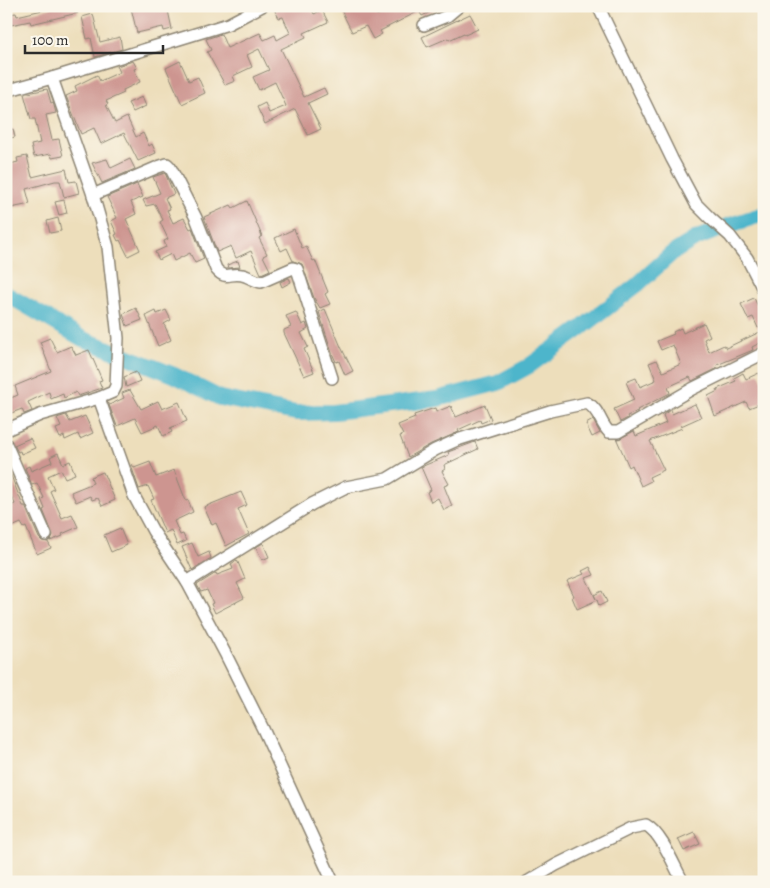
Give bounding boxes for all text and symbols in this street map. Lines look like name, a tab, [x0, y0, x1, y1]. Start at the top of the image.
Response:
scale bar	[25, 22, 162, 54]
text: 100 m	[32, 30, 69, 50]

